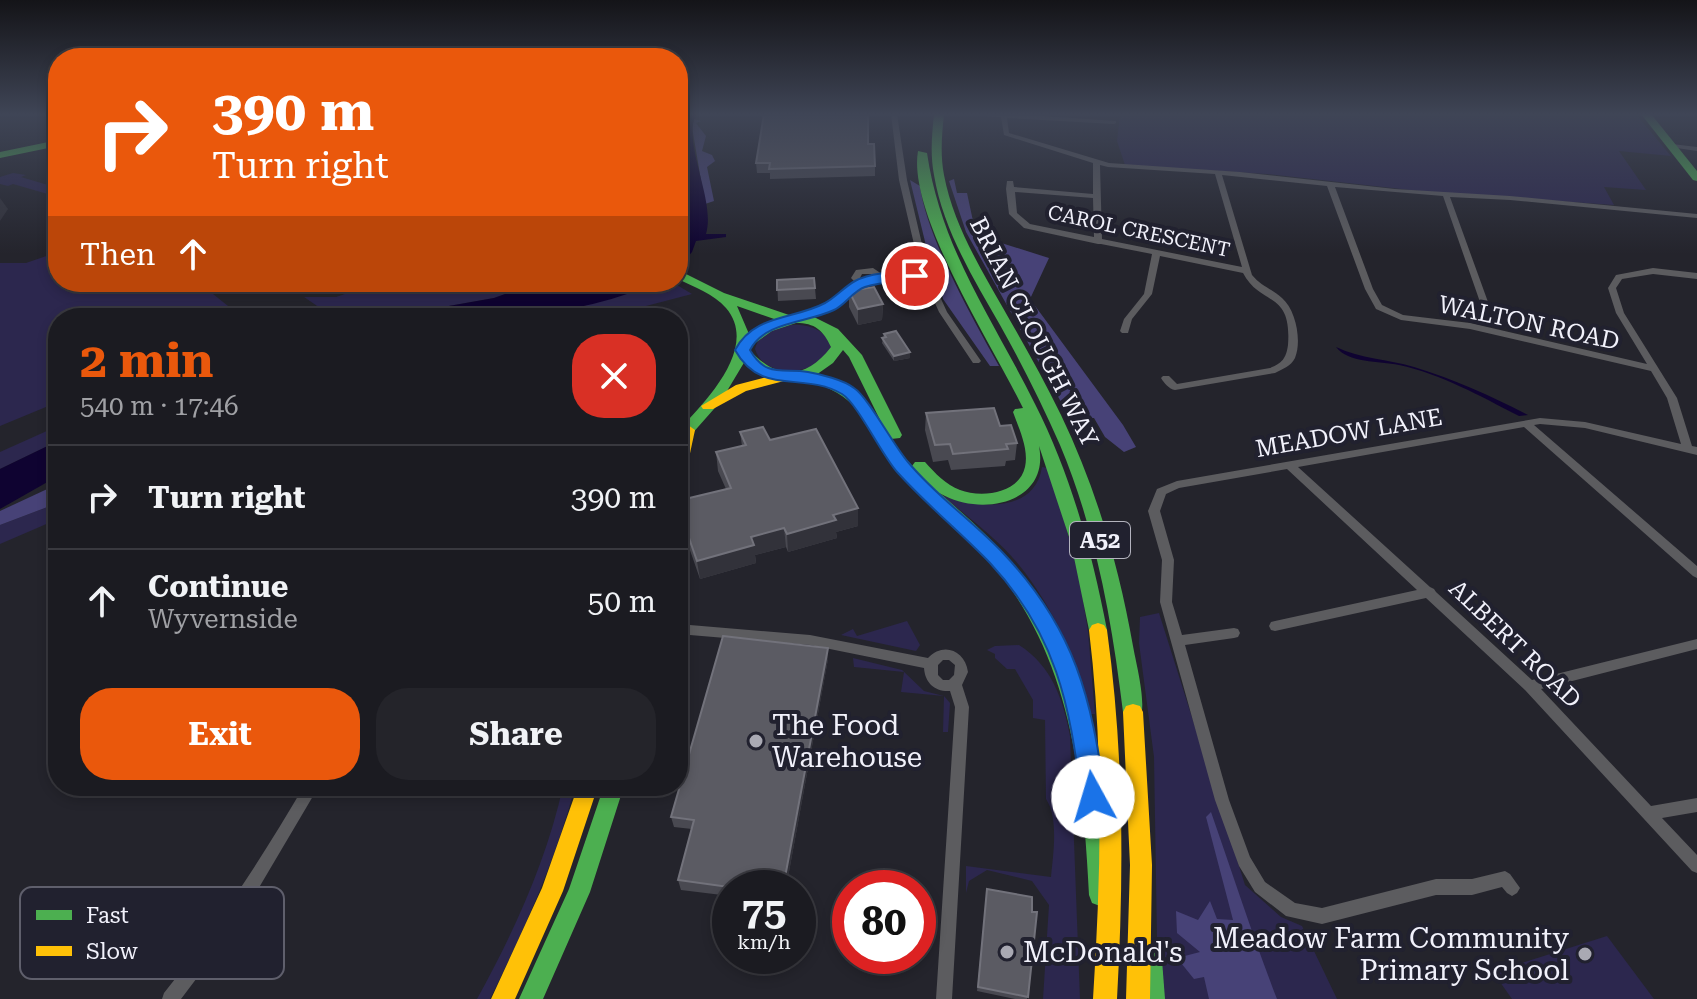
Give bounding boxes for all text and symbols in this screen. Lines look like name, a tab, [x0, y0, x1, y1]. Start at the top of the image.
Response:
text: 390 m	[212, 78, 374, 144]
icon: right	[80, 80, 184, 184]
text: Turn right	[212, 145, 389, 187]
street label: CAROL CRESCENT	[1046, 200, 1232, 262]
street label: BRIAN CLOUGH WAY	[964, 213, 1104, 452]
icon: ahead	[171, 232, 215, 276]
text: Then	[80, 237, 155, 272]
pin	[881, 242, 949, 310]
icon: arrive	[893, 254, 937, 298]
street label: WALTON ROAD	[1436, 290, 1622, 356]
text: 2 min	[80, 333, 213, 389]
button: close	[572, 334, 656, 418]
text: 540 m · 17:46	[80, 391, 239, 421]
street label: MEADOW LANE	[1253, 403, 1445, 463]
icon: right	[80, 475, 124, 519]
text: Turn right	[148, 480, 305, 515]
text: 390 m	[571, 480, 656, 515]
road number: A52	[1070, 522, 1130, 558]
text: Continue	[148, 569, 288, 604]
street label: ALBERT ROAD	[1443, 574, 1587, 714]
icon: ahead	[80, 579, 124, 623]
text: 50 m	[587, 584, 656, 619]
text: Wyvernside	[148, 604, 298, 634]
button: Exit	[80, 688, 360, 780]
button: Share	[376, 688, 656, 780]
place label: The Food Warehouse	[772, 709, 922, 774]
marker: The Food Warehouse	[747, 732, 765, 750]
position arrow	[1051, 755, 1135, 839]
speed limit sign: 80	[832, 870, 936, 974]
legend	[20, 887, 284, 979]
text: 75	[742, 888, 786, 935]
text: Fast	[86, 903, 129, 928]
place label: Meadow Farm Community Primary School	[1213, 922, 1569, 987]
text: km/h	[737, 930, 791, 954]
place label: McDonald's	[1023, 936, 1183, 969]
text: Slow	[86, 939, 139, 964]
marker: McDonald's	[998, 943, 1016, 961]
marker: Meadow Farm Community Primary School	[1576, 945, 1594, 963]

